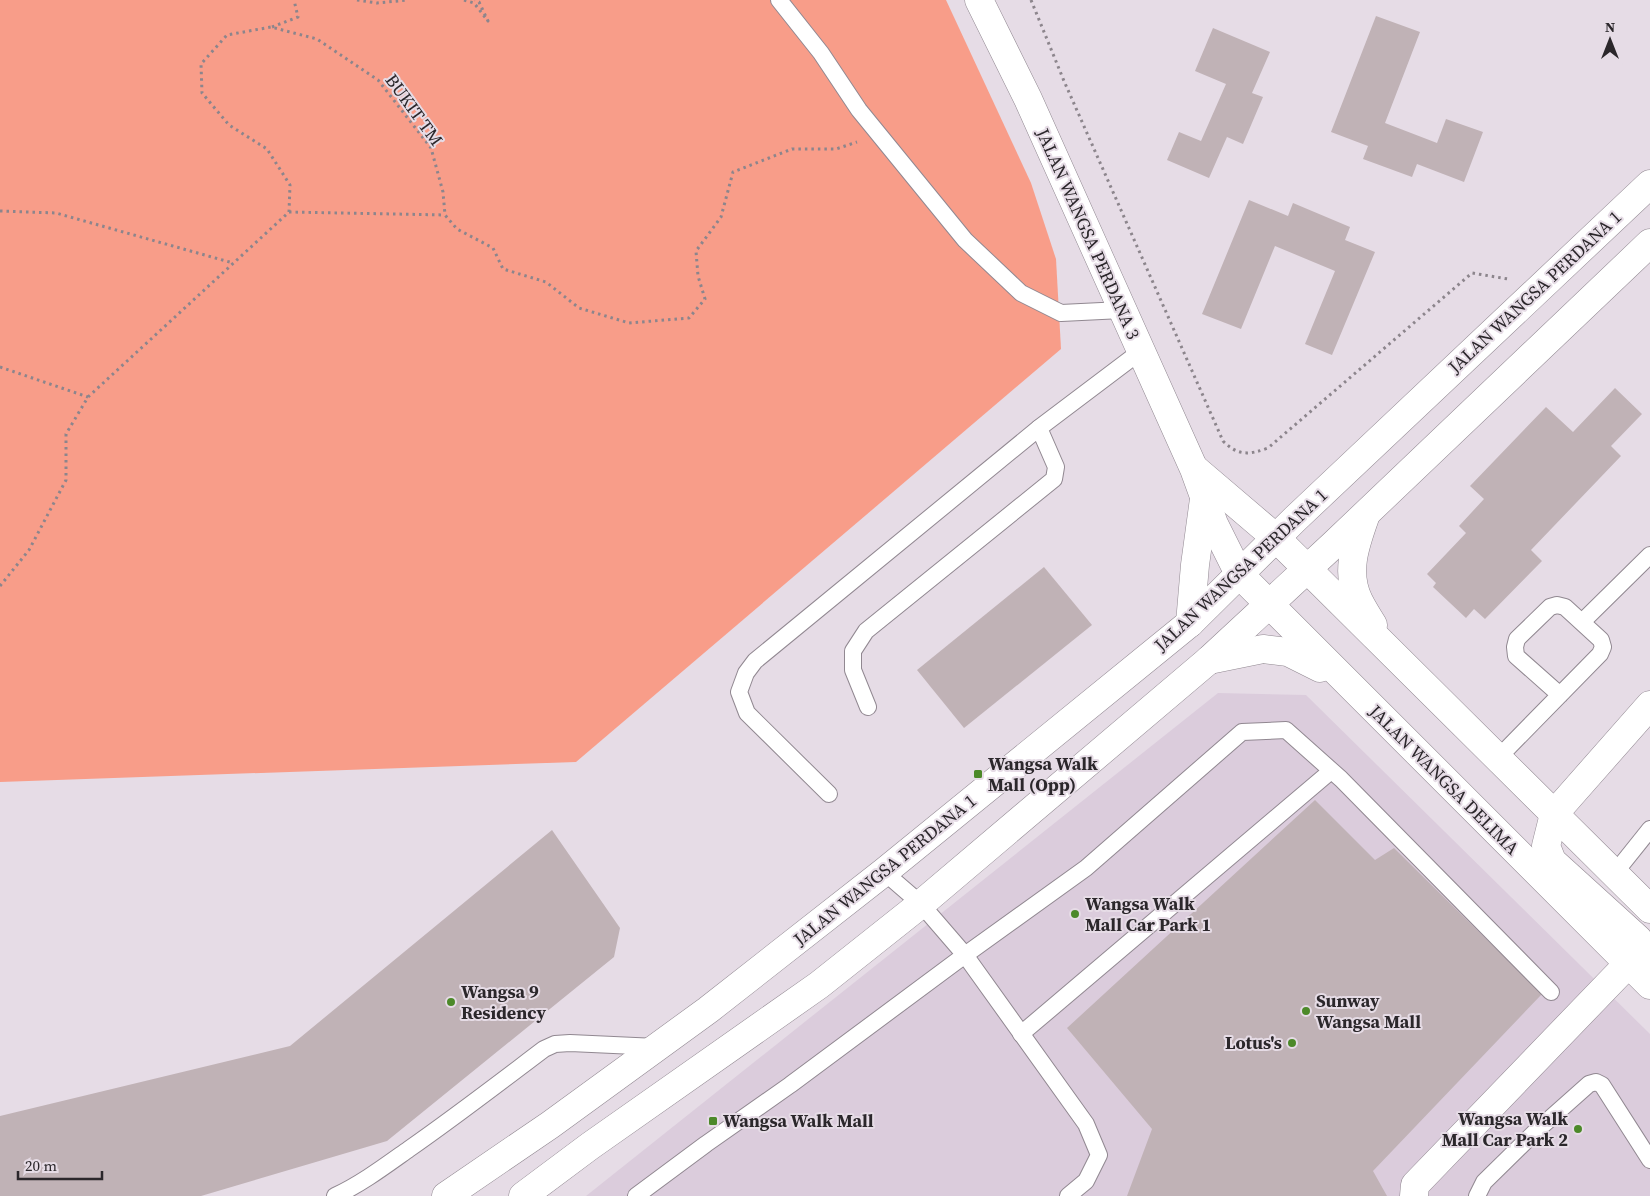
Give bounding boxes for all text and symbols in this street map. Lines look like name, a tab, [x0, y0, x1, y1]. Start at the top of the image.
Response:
north arrow	[1585, 15, 1635, 65]
text: N	[1605, 17, 1615, 37]
street label: BUKIT TM	[380, 69, 449, 151]
street label: JALAN WANGSA PERDANA 3	[1030, 123, 1146, 343]
street label: JALAN WANGSA PERDANA 1	[1442, 205, 1627, 379]
street label: JALAN WANGSA PERDANA 1	[1148, 483, 1333, 657]
street label: JALAN WANGSA DELIMA	[1363, 698, 1525, 860]
place label: Wangsa Walk Mall (Opp)	[988, 751, 1098, 797]
marker: Wangsa Walk Mall (Opp)	[972, 768, 984, 780]
street label: JALAN WANGSA PERDANA 1	[787, 788, 981, 952]
place label: Wangsa Walk Mall Car Park 1	[1085, 891, 1211, 937]
marker: Wangsa Walk Mall Car Park 1	[1069, 908, 1081, 920]
place label: Wangsa 9 Residency	[461, 979, 546, 1025]
place label: Sunway Wangsa Mall	[1316, 988, 1421, 1034]
marker: Wangsa 9 Residency	[445, 996, 457, 1008]
marker: Sunway Wangsa Mall	[1300, 1005, 1312, 1017]
place label: Lotus's	[1225, 1030, 1282, 1055]
marker: Lotus's	[1286, 1037, 1298, 1049]
place label: Wangsa Walk Mall Car Park 2	[1442, 1106, 1568, 1152]
place label: Wangsa Walk Mall	[723, 1108, 874, 1133]
marker: Wangsa Walk Mall	[707, 1115, 719, 1127]
marker: Wangsa Walk Mall Car Park 2	[1572, 1123, 1584, 1135]
scale bar	[18, 1148, 101, 1180]
text: 20 m	[25, 1155, 57, 1176]

